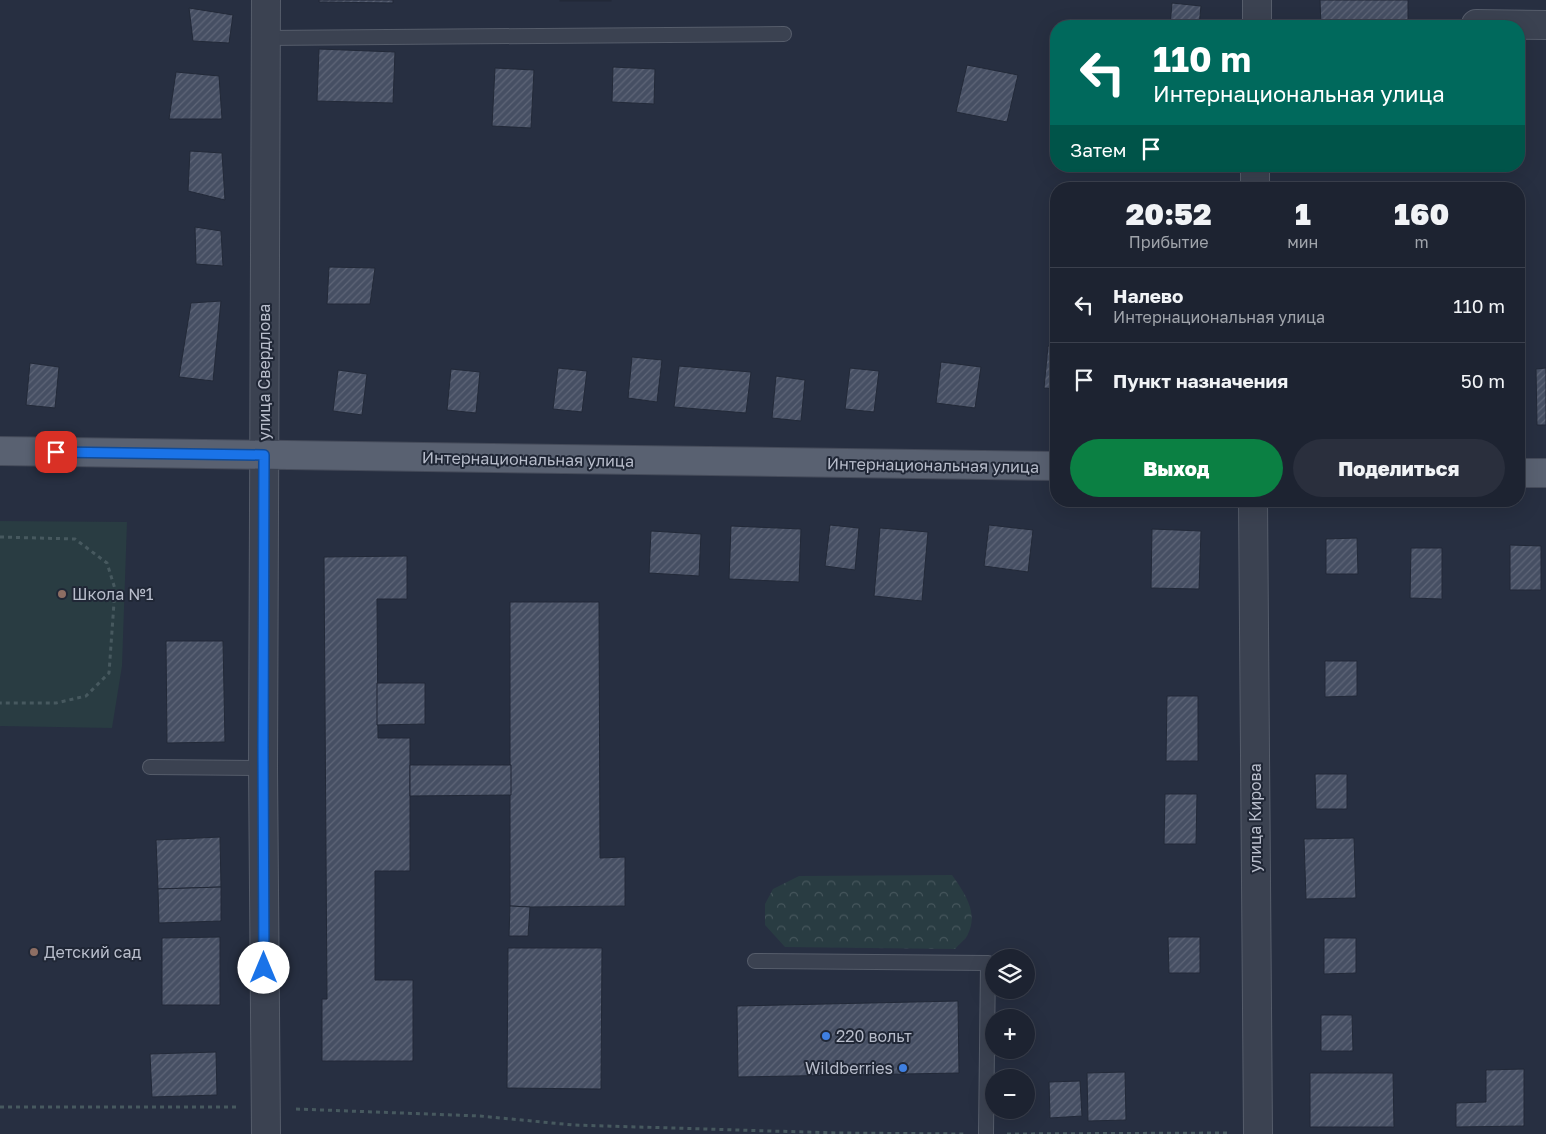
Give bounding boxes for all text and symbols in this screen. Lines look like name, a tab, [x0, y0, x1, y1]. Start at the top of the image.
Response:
text: 110 m	[1153, 38, 1251, 80]
icon: left	[1070, 40, 1135, 105]
text: Интернациональная улица	[1153, 80, 1445, 107]
icon: arrive	[1137, 135, 1165, 163]
text: Затем	[1070, 138, 1127, 161]
text: 20:52	[1126, 196, 1212, 232]
text: 1	[1295, 196, 1311, 232]
text: 160	[1394, 196, 1449, 232]
text: Прибытие	[1129, 232, 1209, 252]
text: мин	[1287, 232, 1318, 252]
text: m	[1415, 232, 1429, 252]
text: Налево	[1113, 284, 1183, 307]
icon: left	[1070, 291, 1098, 319]
text: 110 m	[1453, 294, 1505, 317]
street label: улица Свердлова	[254, 304, 274, 440]
text: Интернациональная улица	[1113, 307, 1325, 327]
icon: arrive	[1070, 366, 1098, 394]
text: Пункт назначения	[1113, 369, 1288, 392]
text: 50 m	[1461, 369, 1505, 392]
pin	[35, 431, 77, 473]
icon: arrive	[42, 438, 70, 466]
button: Выход	[1070, 439, 1283, 497]
button: Поделиться	[1293, 439, 1505, 497]
street label: Интернациональная улица	[422, 447, 634, 471]
street label: Интернациональная улица	[827, 453, 1039, 477]
place label: Школа №1	[72, 584, 154, 604]
marker: Школа №1	[56, 588, 68, 600]
street label: улица Кирова	[1245, 763, 1265, 873]
position arrow	[237, 941, 289, 993]
place label: Детский сад	[44, 942, 142, 962]
marker: Детский сад	[28, 946, 40, 958]
map controls	[985, 949, 1035, 1119]
button: layers	[985, 949, 1035, 999]
button: +	[985, 1009, 1035, 1059]
place label: 220 вольт	[836, 1026, 912, 1046]
marker: 220 вольт	[820, 1030, 832, 1042]
place label: Wildberries	[805, 1058, 893, 1078]
marker: Wildberries	[897, 1062, 909, 1074]
button: −	[985, 1069, 1035, 1119]

